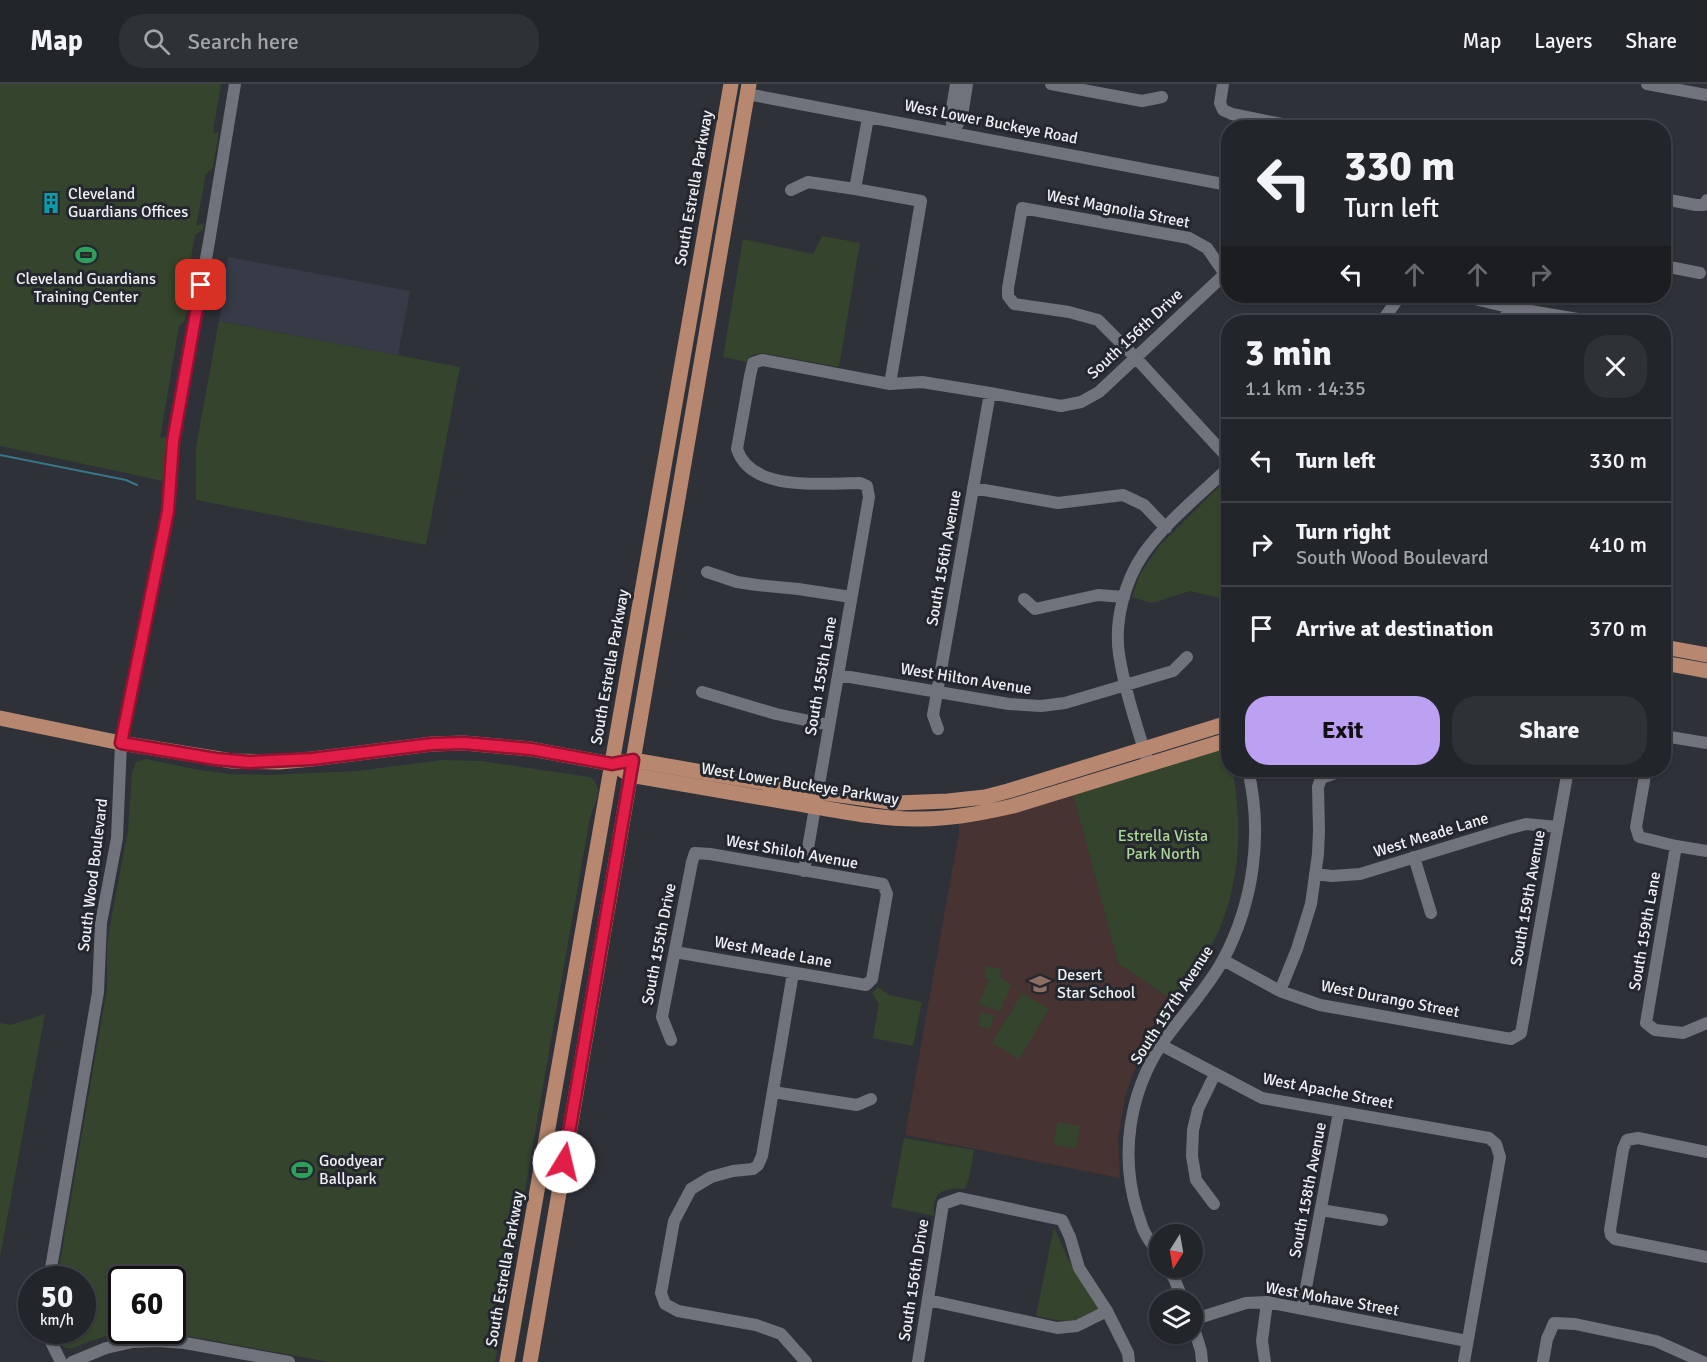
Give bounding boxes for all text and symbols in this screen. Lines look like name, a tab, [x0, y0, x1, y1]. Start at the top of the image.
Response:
search box	[119, 14, 539, 68]
text: Map	[30, 24, 83, 58]
icon: search	[140, 25, 173, 58]
text: Search here	[188, 28, 299, 55]
text: Map	[1463, 28, 1501, 54]
text: Layers	[1534, 28, 1592, 54]
text: Share	[1625, 28, 1677, 54]
street label: West Lower Buckeye Road	[902, 95, 1080, 149]
street label: South Estrella Parkway	[670, 108, 718, 267]
text: 330 m	[1344, 141, 1455, 192]
icon: left	[1245, 144, 1323, 222]
place label: Cleveland Guardians Offices	[68, 184, 188, 222]
street label: West Magnolia Street	[1045, 185, 1192, 233]
building icon: Cleveland Guardians Offices	[39, 191, 63, 215]
text: Turn left	[1344, 192, 1439, 225]
sports icon: Cleveland Guardians Training Center	[74, 243, 98, 267]
icon: left	[1335, 258, 1368, 291]
icon: ahead	[1398, 258, 1431, 291]
icon: ahead	[1461, 258, 1494, 291]
icon: right	[1524, 258, 1557, 291]
pin	[175, 259, 226, 310]
icon: arrive	[184, 268, 217, 301]
place label: Cleveland Guardians Training Center	[16, 269, 156, 307]
street label: South 156th Drive	[1083, 285, 1187, 383]
text: 3 min	[1245, 331, 1332, 376]
button: close	[1584, 335, 1647, 398]
text: 1.1 km · 14:35	[1245, 376, 1366, 401]
icon: left	[1245, 444, 1278, 477]
text: Turn left	[1296, 447, 1376, 474]
text: 330 m	[1589, 447, 1647, 474]
street label: South 156th Avenue	[922, 489, 966, 627]
text: Turn right	[1296, 518, 1391, 545]
icon: right	[1245, 528, 1278, 561]
text: 410 m	[1589, 531, 1647, 558]
text: South Wood Boulevard	[1296, 545, 1489, 570]
street label: South Estrella Parkway	[586, 587, 634, 746]
icon: arrive	[1245, 612, 1278, 645]
street label: South 155th Lane	[801, 615, 841, 737]
text: Arrive at destination	[1296, 615, 1493, 642]
text: 370 m	[1589, 615, 1647, 642]
street label: West Hilton Avenue	[899, 659, 1033, 699]
button: Exit	[1245, 696, 1440, 765]
button: Share	[1452, 696, 1647, 765]
street label: West Lower Buckeye Parkway	[700, 758, 901, 810]
street label: South Wood Boulevard	[74, 797, 112, 953]
street label: West Meade Lane	[1371, 808, 1491, 862]
park label: Estrella Vista Park North	[1118, 826, 1208, 864]
street label: South 159th Avenue	[1506, 829, 1550, 967]
street label: West Shiloh Avenue	[724, 831, 860, 873]
street label: South 159th Lane	[1625, 870, 1665, 992]
street label: South 155th Drive	[637, 882, 681, 1006]
street label: West Meade Lane	[713, 932, 833, 972]
street label: South 157th Avenue	[1126, 942, 1218, 1068]
place label: Desert Star School	[1057, 965, 1136, 1003]
school or university icon: Desert Star School	[1028, 972, 1052, 996]
street label: West Durango Street	[1319, 976, 1461, 1022]
street label: West Apache Street	[1261, 1069, 1396, 1114]
street label: South 158th Avenue	[1285, 1121, 1331, 1259]
position arrow	[532, 1130, 596, 1194]
place label: Goodyear Ballpark	[319, 1151, 384, 1189]
sports icon: Goodyear Ballpark	[290, 1158, 314, 1182]
street label: South Estrella Parkway	[481, 1189, 529, 1348]
street label: South 156th Drive	[894, 1218, 934, 1342]
north arrow	[1149, 1224, 1203, 1278]
map controls	[1149, 1224, 1203, 1344]
speed limit sign: 60	[108, 1266, 186, 1344]
street label: West Mohave Street	[1264, 1277, 1401, 1321]
text: 50	[41, 1279, 73, 1316]
button: layers	[1149, 1290, 1203, 1344]
text: km/h	[40, 1311, 74, 1329]

